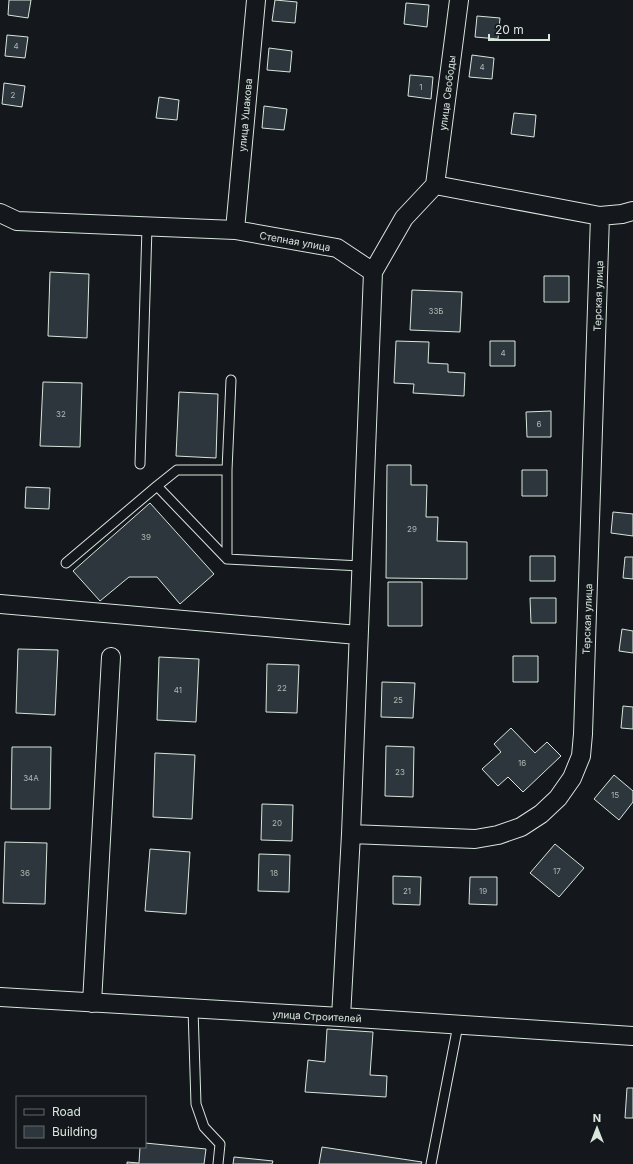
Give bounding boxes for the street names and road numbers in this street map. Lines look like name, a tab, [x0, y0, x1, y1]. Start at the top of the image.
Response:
street label: улица Свободы	[436, 55, 458, 131]
street label: улица Ушакова	[236, 78, 254, 152]
street label: Степная улица	[259, 229, 331, 253]
street label: Терская улица	[591, 260, 605, 332]
street label: Терская улица	[580, 583, 594, 655]
street label: улица Строителей	[272, 1008, 362, 1024]

